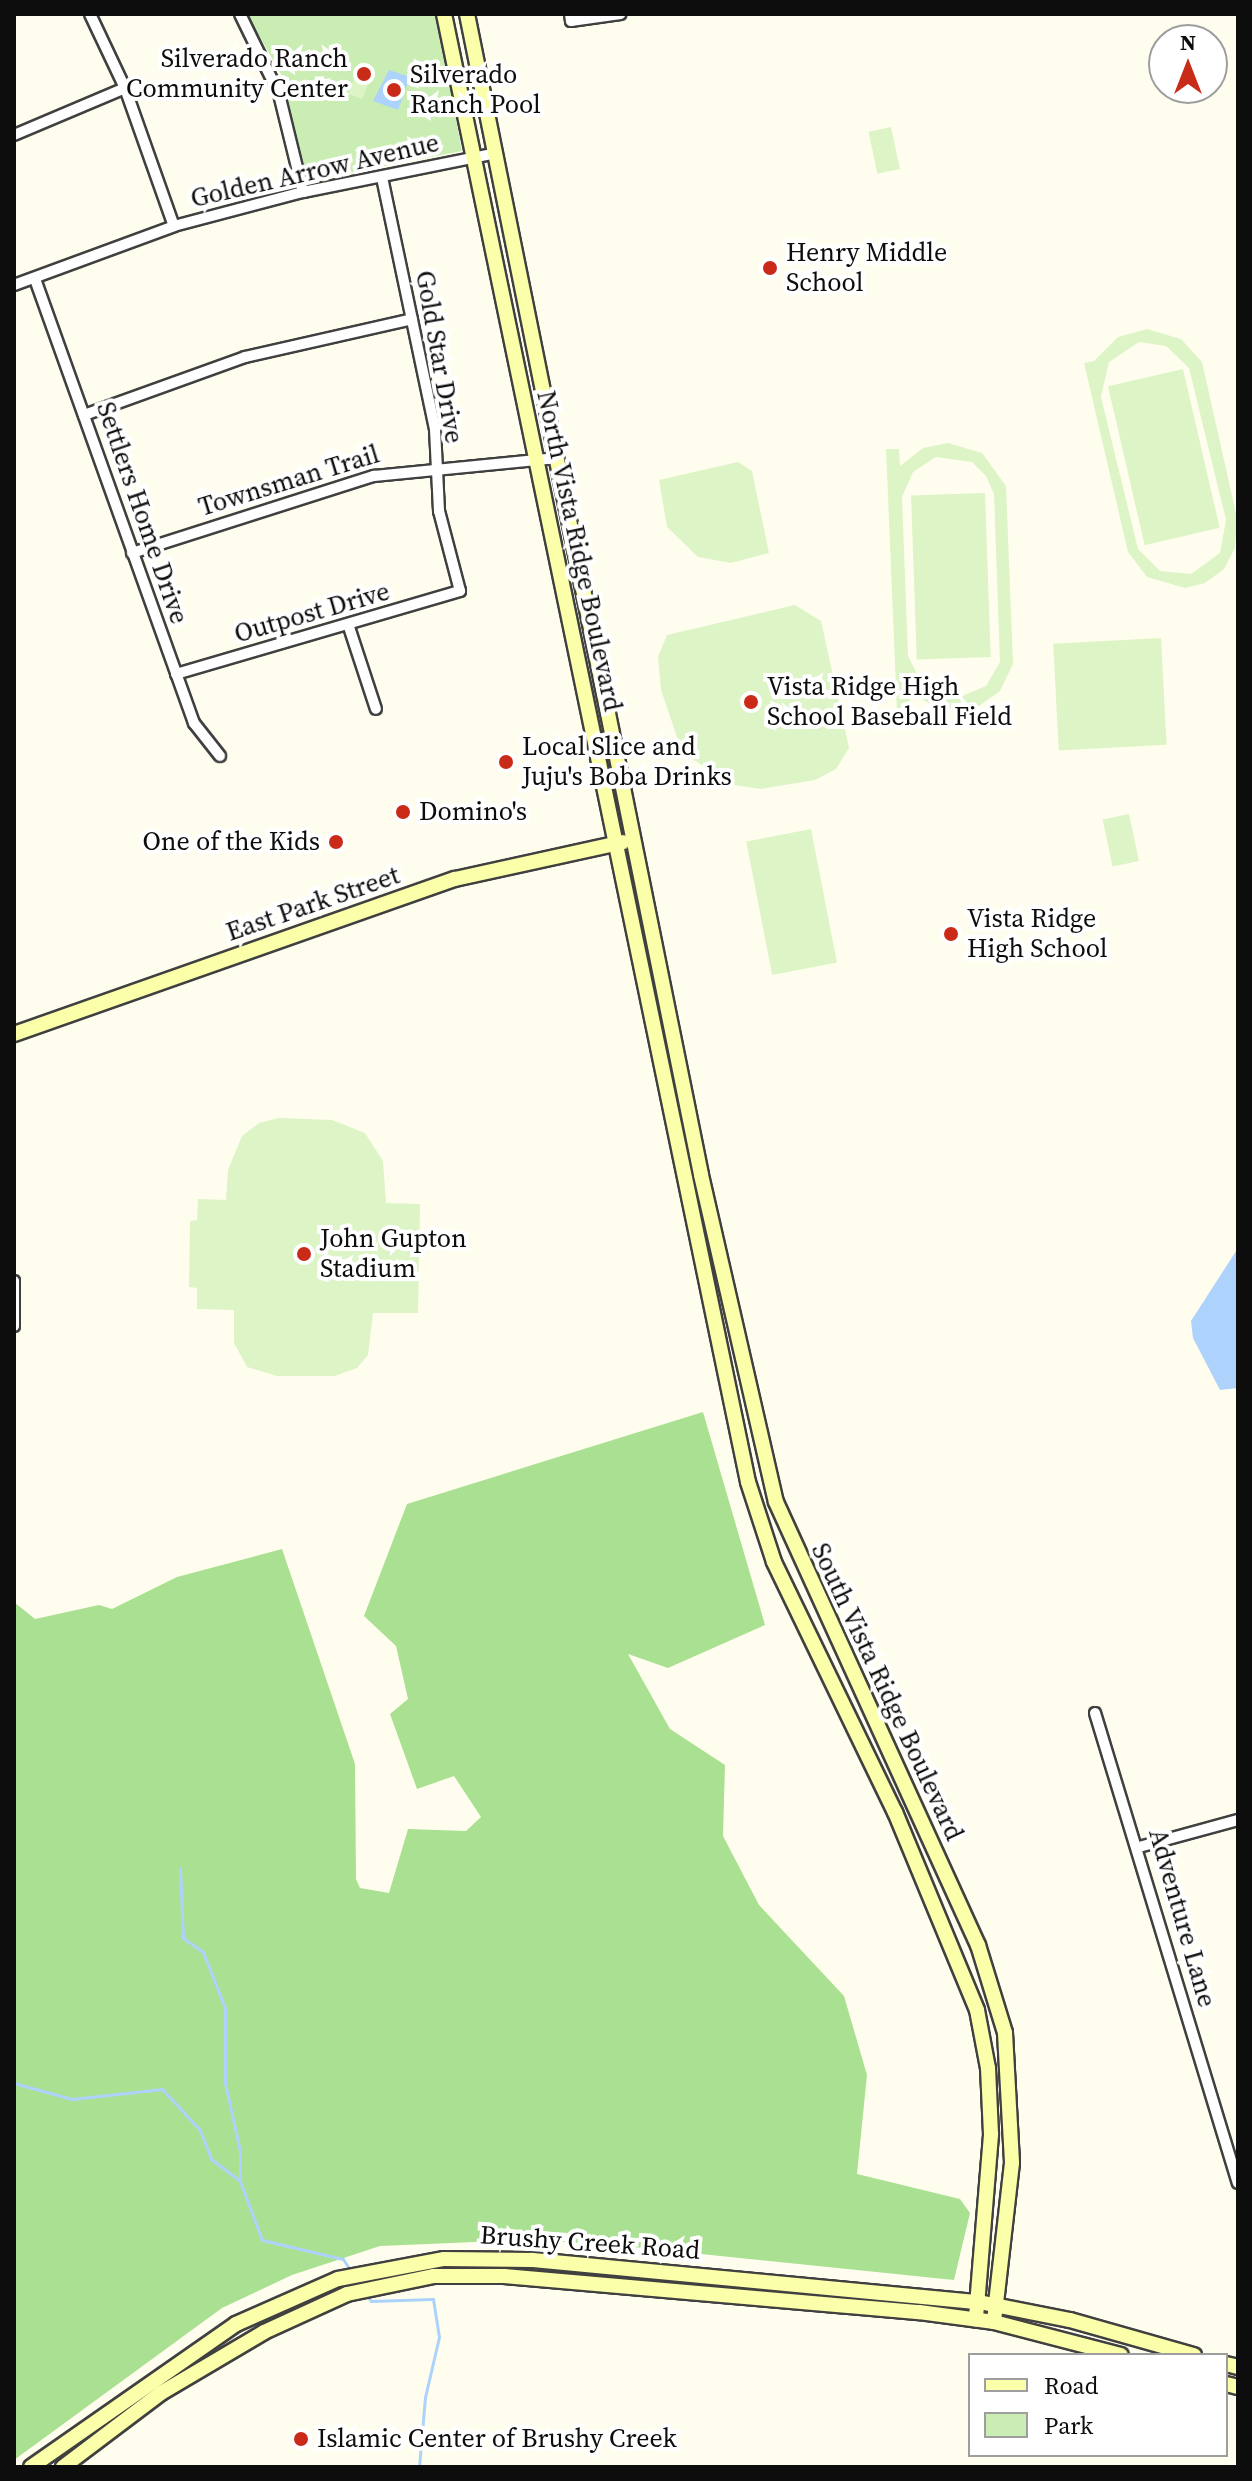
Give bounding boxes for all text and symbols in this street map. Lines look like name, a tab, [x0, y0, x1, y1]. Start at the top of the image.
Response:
north arrow	[1148, 24, 1228, 104]
text: N	[1180, 27, 1196, 57]
place label: Silverado Ranch Community Center	[126, 43, 348, 104]
place label: Silverado Ranch Pool	[410, 59, 541, 120]
marker: Silverado Ranch Community Center	[355, 65, 373, 83]
marker: Silverado Ranch Pool	[385, 81, 403, 99]
street label: Golden Arrow Avenue	[188, 127, 442, 215]
place label: Henry Middle School	[786, 237, 947, 298]
marker: Henry Middle School	[761, 259, 779, 277]
street label: Gold Star Drive	[408, 268, 470, 446]
street label: North Vista Ridge Boulevard	[530, 388, 628, 714]
street label: Settlers Home Drive	[89, 398, 195, 628]
street label: Townsman Trail	[195, 439, 383, 523]
street label: Outpost Drive	[231, 576, 393, 650]
place label: Vista Ridge High School Baseball Field	[767, 671, 1012, 732]
marker: Vista Ridge High School Baseball Field	[742, 693, 760, 711]
place label: Local Slice and Juju's Boba Drinks	[522, 731, 732, 792]
marker: Local Slice and Juju's Boba Drinks	[497, 753, 515, 771]
place label: Domino's	[419, 796, 527, 828]
marker: Domino's	[394, 803, 412, 821]
place label: One of the Kids	[142, 826, 320, 858]
marker: One of the Kids	[327, 833, 345, 851]
street label: East Park Street	[222, 860, 404, 948]
place label: Vista Ridge High School	[967, 903, 1108, 964]
marker: Vista Ridge High School	[942, 925, 960, 943]
place label: John Gupton Stadium	[320, 1223, 467, 1284]
marker: John Gupton Stadium	[295, 1245, 313, 1263]
street label: South Vista Ridge Boulevard	[804, 1538, 970, 1846]
street label: Adventure Lane	[1142, 1825, 1222, 2011]
street label: Brushy Creek Road	[479, 2220, 701, 2266]
legend	[968, 2353, 1228, 2457]
text: Road	[1044, 2369, 1098, 2402]
text: Park	[1044, 2409, 1093, 2442]
place label: Islamic Center of Brushy Creek	[317, 2423, 677, 2455]
marker: Islamic Center of Brushy Creek	[292, 2430, 310, 2448]

